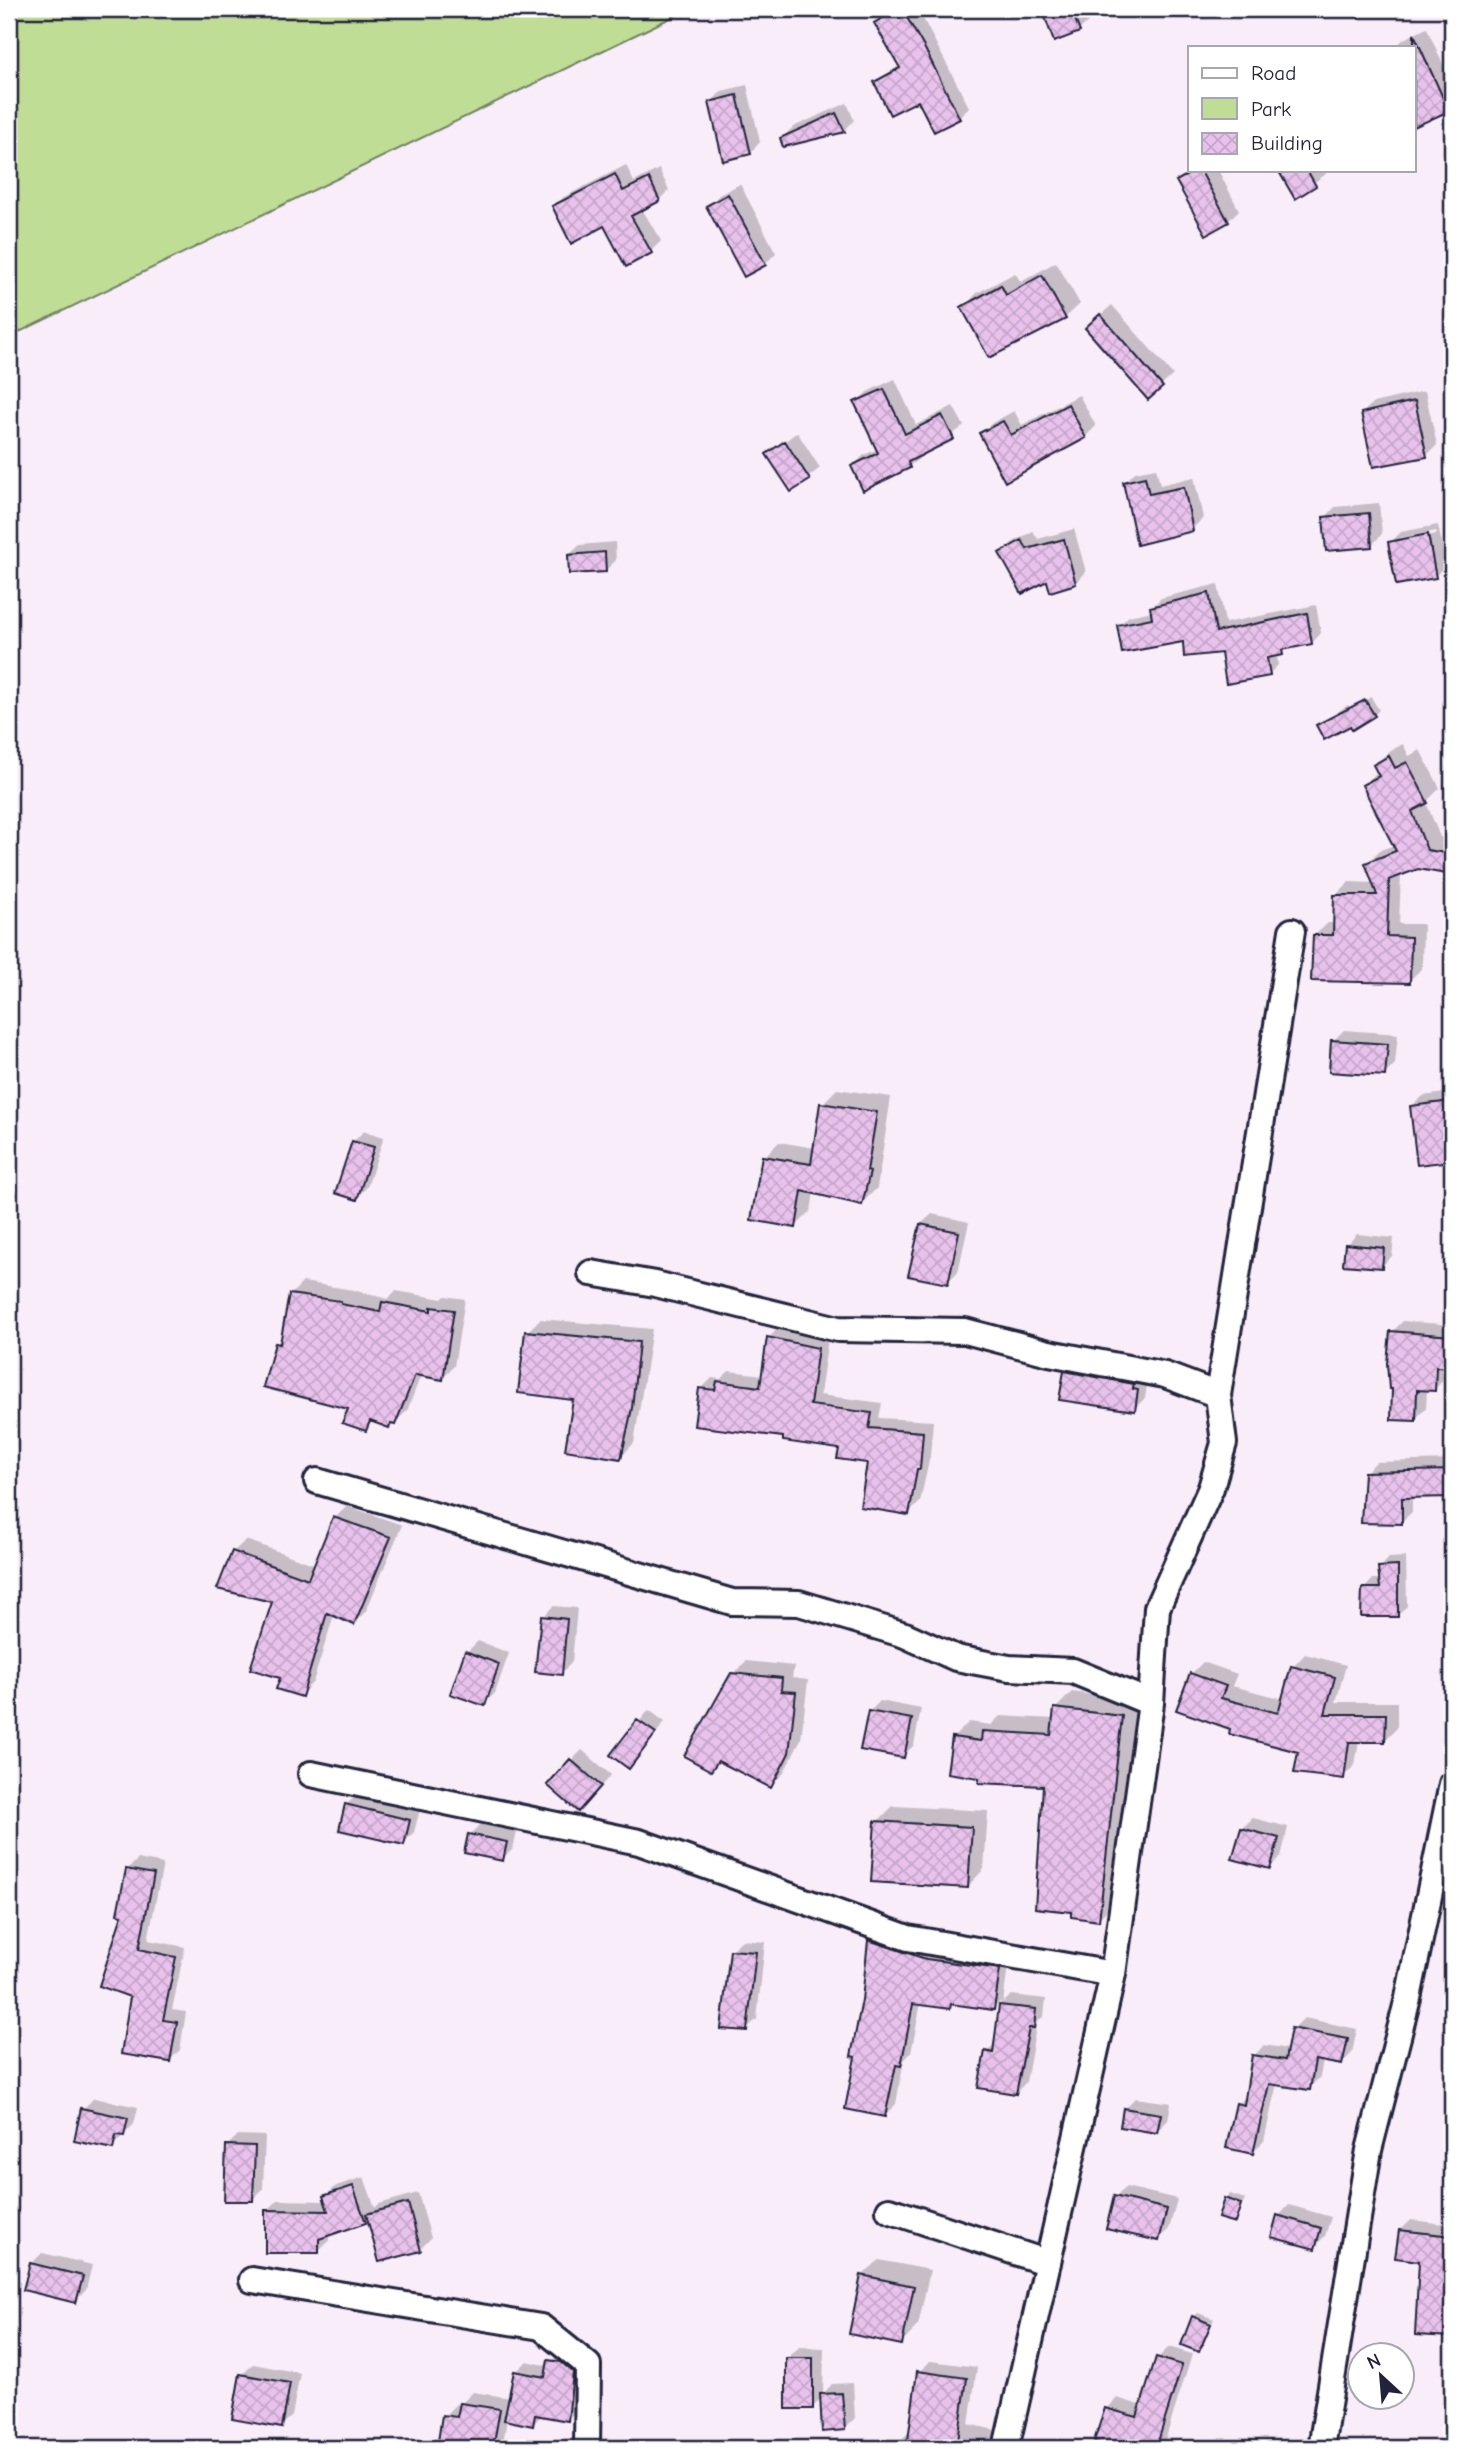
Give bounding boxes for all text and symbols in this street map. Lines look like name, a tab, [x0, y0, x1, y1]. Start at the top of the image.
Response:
legend	[1188, 46, 1416, 172]
text: Road	[1251, 61, 1296, 85]
text: Park	[1251, 97, 1291, 121]
text: Building	[1251, 131, 1323, 155]
north arrow	[1346, 2342, 1416, 2412]
text: N	[1364, 2349, 1384, 2374]

